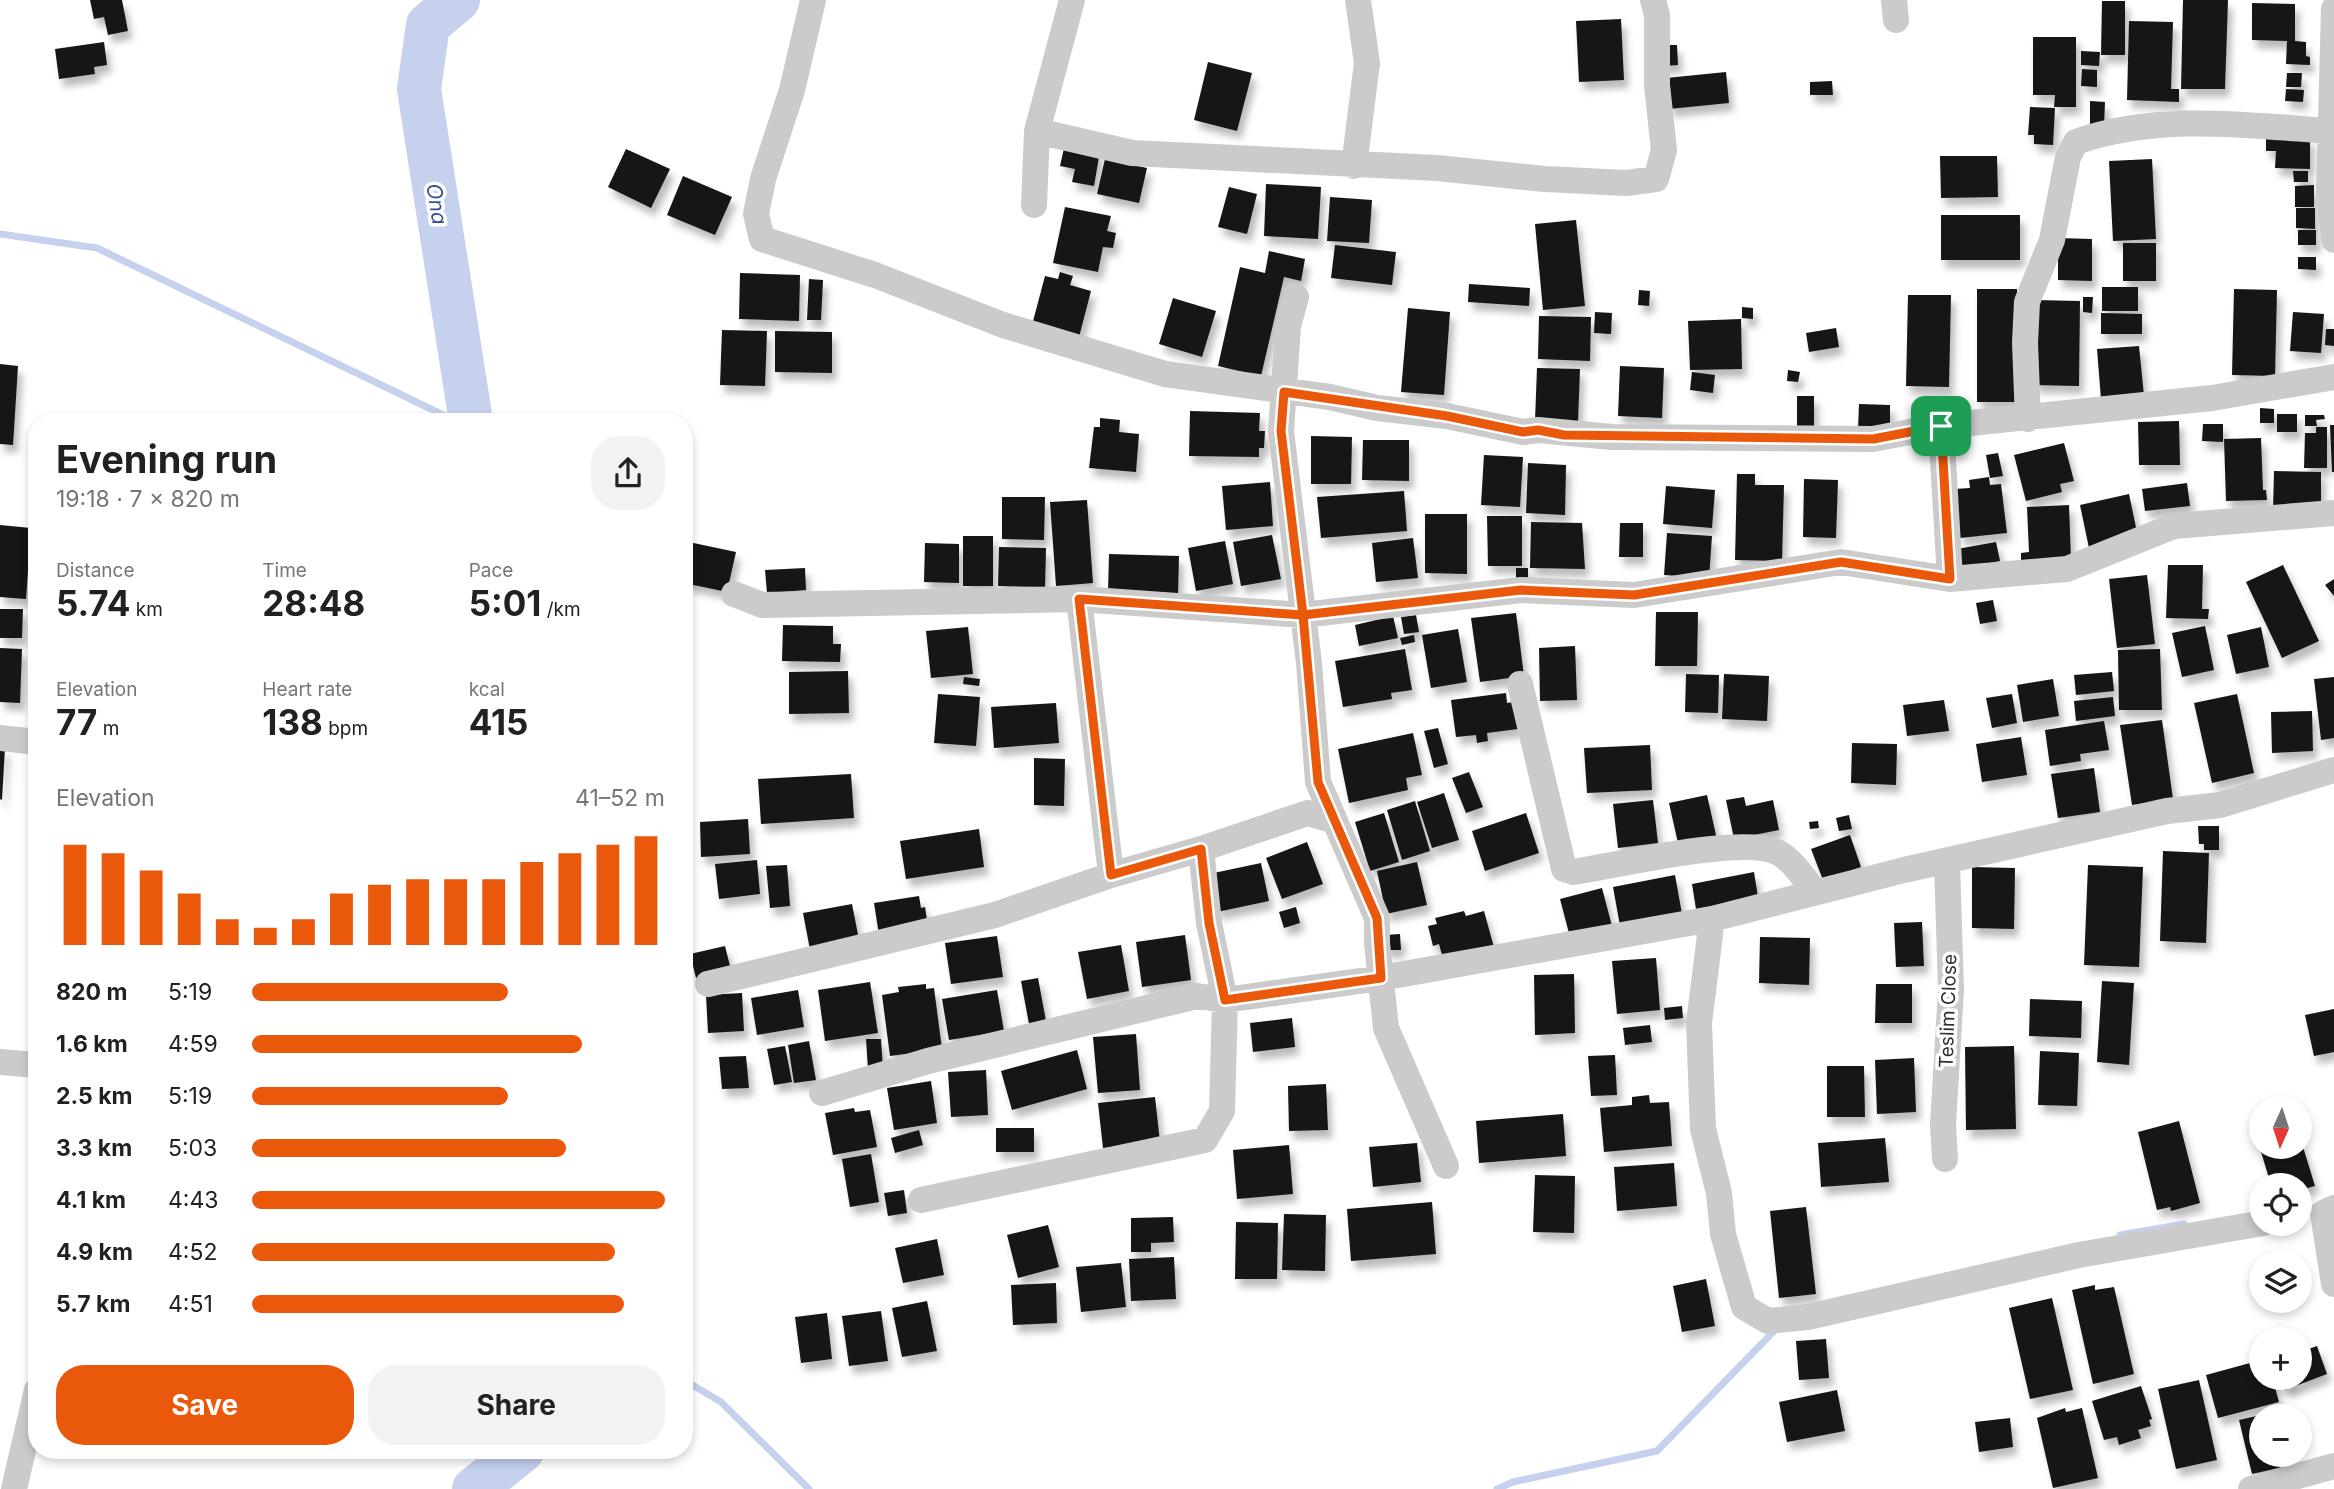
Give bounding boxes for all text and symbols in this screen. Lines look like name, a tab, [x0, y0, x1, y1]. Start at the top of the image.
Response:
water label: Ona	[421, 182, 453, 226]
pin	[1911, 396, 1971, 456]
icon: arrive	[1922, 407, 1960, 445]
text: Evening run	[56, 436, 277, 482]
button: share	[591, 436, 665, 510]
text: 19:18 · 7 × 820 m	[56, 485, 240, 513]
text: Distance	[56, 559, 134, 582]
text: Time	[262, 559, 307, 582]
text: Pace	[469, 559, 513, 582]
text: 5.74	[56, 582, 130, 624]
text: 28:48	[262, 582, 365, 624]
text: 5:01	[469, 582, 541, 624]
text: km	[130, 598, 163, 621]
text: /km	[541, 598, 581, 621]
text: Elevation	[56, 678, 137, 701]
text: Heart rate	[262, 678, 352, 701]
text: kcal	[469, 678, 505, 701]
text: 77	[56, 701, 97, 743]
text: 138	[262, 701, 323, 743]
text: 415	[469, 701, 528, 743]
text: m	[97, 717, 119, 740]
text: bpm	[323, 717, 368, 740]
text: Elevation	[56, 784, 155, 812]
text: 41–52 m	[575, 784, 665, 812]
street label: Teslim Close	[1935, 954, 1961, 1068]
text: 820 m	[56, 978, 127, 1006]
text: 5:19	[168, 978, 212, 1006]
text: 1.6 km	[56, 1030, 128, 1058]
text: 4:59	[168, 1030, 218, 1058]
text: 2.5 km	[56, 1082, 133, 1110]
text: 5:19	[168, 1082, 212, 1110]
north arrow	[2249, 1096, 2312, 1158]
map controls	[2249, 1096, 2312, 1467]
text: 3.3 km	[56, 1134, 132, 1162]
text: 5:03	[168, 1134, 217, 1162]
button: locate	[2249, 1173, 2312, 1236]
text: 4.1 km	[56, 1186, 126, 1214]
text: 4:43	[168, 1186, 219, 1214]
text: 4.9 km	[56, 1238, 133, 1266]
text: 4:52	[168, 1238, 218, 1266]
button: layers	[2249, 1250, 2312, 1313]
text: 5.7 km	[56, 1290, 130, 1318]
text: 4:51	[168, 1290, 213, 1318]
button: +	[2249, 1327, 2312, 1390]
button: Save	[56, 1365, 354, 1445]
button: Share	[368, 1365, 665, 1445]
button: −	[2249, 1404, 2312, 1467]

